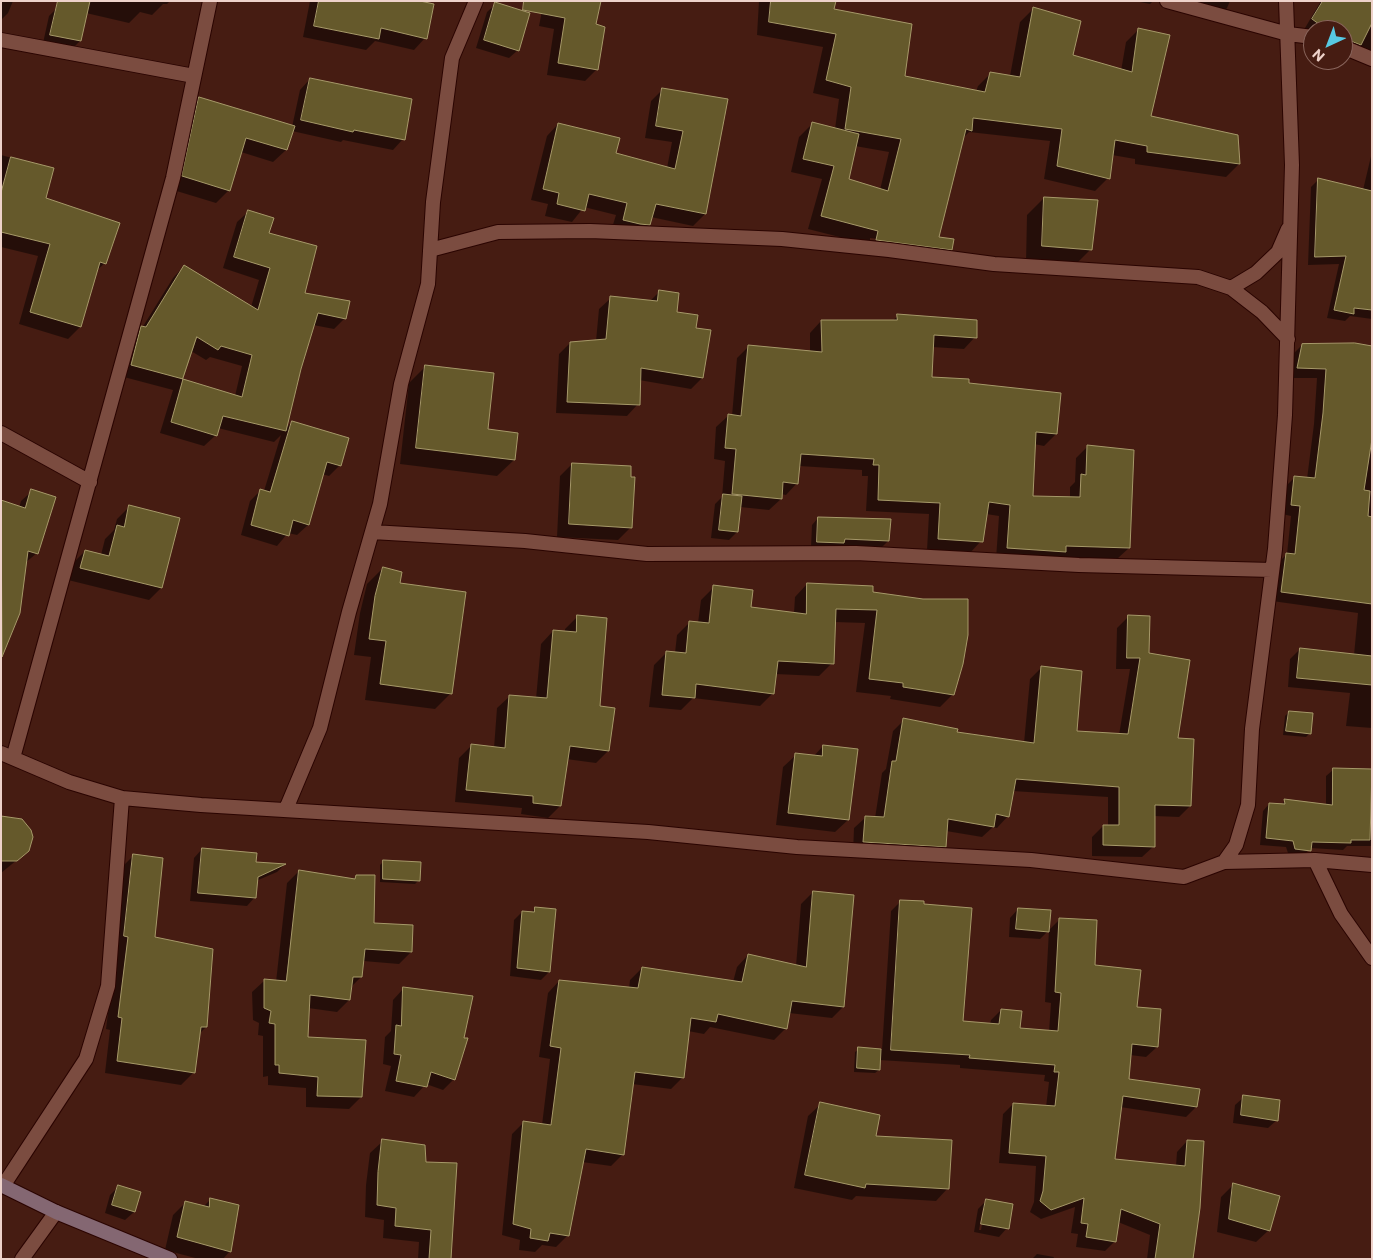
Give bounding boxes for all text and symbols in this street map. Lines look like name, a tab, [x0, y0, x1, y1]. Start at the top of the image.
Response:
north arrow	[1303, 20, 1353, 70]
text: N	[1308, 46, 1328, 65]

